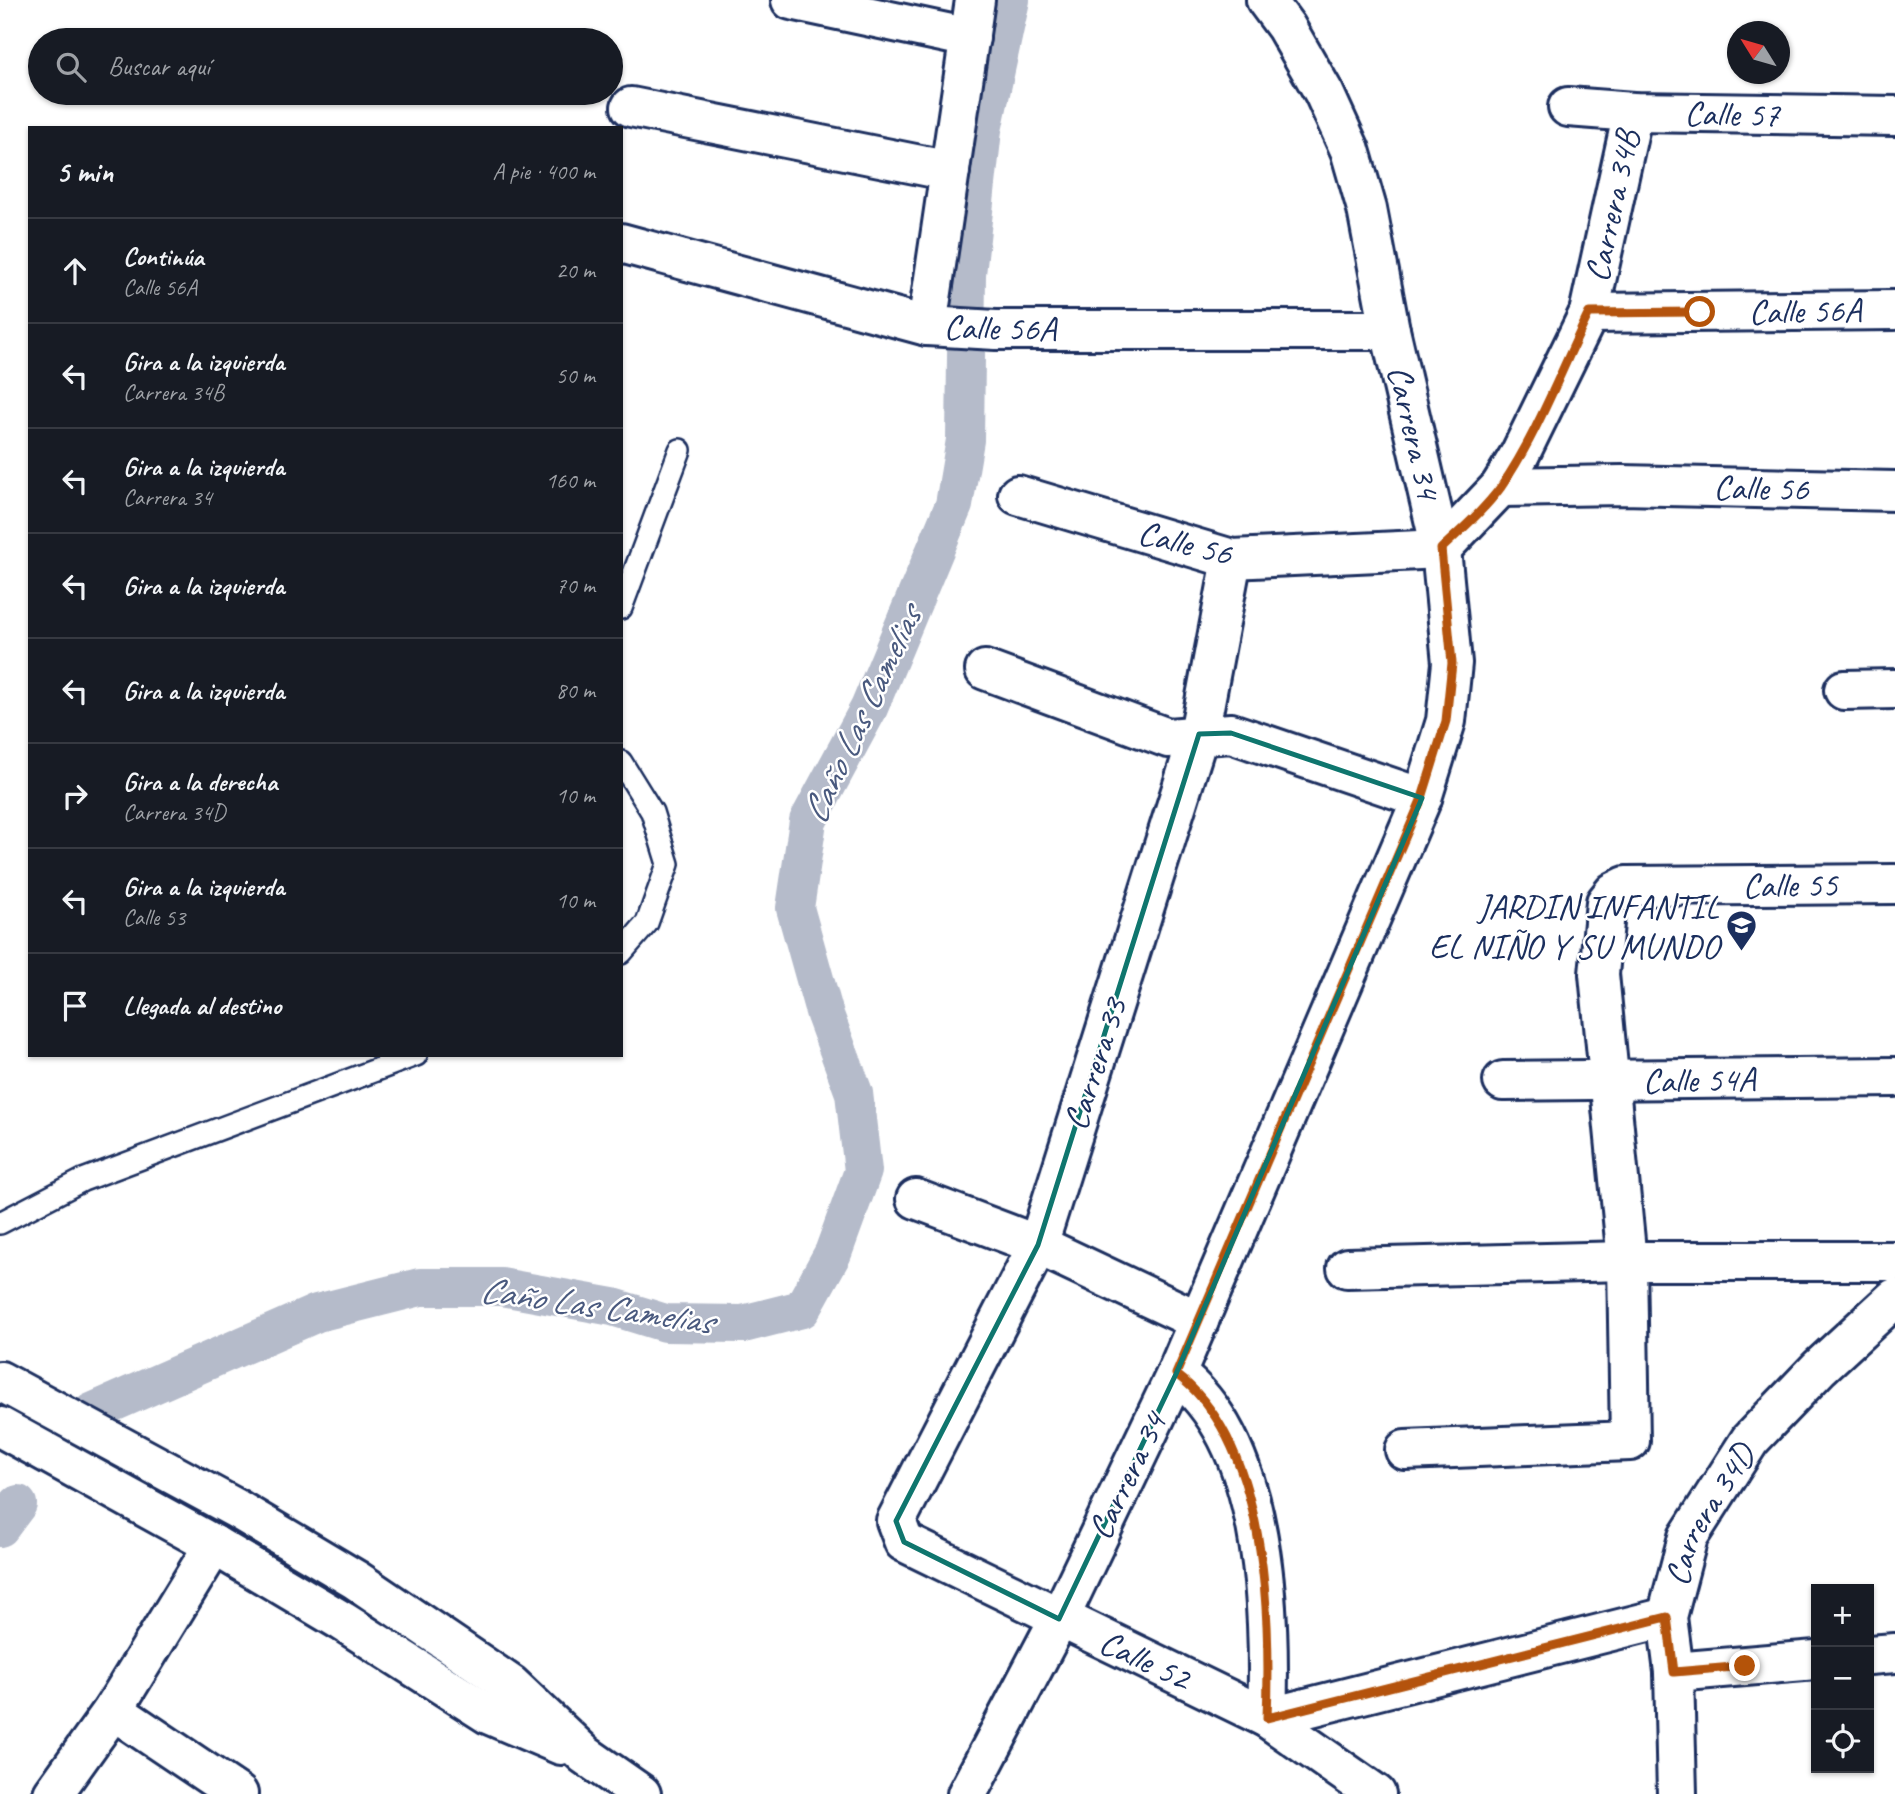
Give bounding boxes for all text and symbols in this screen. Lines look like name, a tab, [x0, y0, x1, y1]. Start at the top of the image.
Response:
north arrow	[1727, 21, 1790, 84]
search box	[28, 28, 623, 105]
icon: search	[52, 48, 90, 86]
text: Buscar aquí	[108, 50, 210, 83]
street label: Calle 57	[1684, 91, 1782, 137]
street label: Carrera 34B	[1574, 124, 1651, 286]
text: 5 min	[56, 153, 113, 191]
text: A pie · 400 m	[492, 157, 595, 186]
text: Continúa	[123, 240, 204, 273]
icon: ahead	[56, 252, 94, 290]
text: 20 m	[556, 256, 595, 285]
text: Calle 56A	[123, 273, 197, 302]
street label: Calle 56A	[1748, 287, 1863, 334]
route start	[1684, 296, 1715, 327]
street label: Calle 56A	[943, 305, 1058, 352]
text: Gira a la izquierda	[123, 345, 284, 378]
icon: left	[56, 357, 94, 395]
text: 50 m	[556, 361, 595, 390]
street label: Carrera 34	[1377, 361, 1452, 506]
text: Carrera 34B	[123, 378, 224, 407]
text: Gira a la izquierda	[123, 450, 284, 483]
icon: left	[56, 462, 94, 500]
street label: Calle 56	[1713, 465, 1810, 511]
text: 160 m	[546, 466, 595, 495]
text: Carrera 34	[123, 483, 212, 512]
street label: Calle 56	[1133, 510, 1238, 577]
icon: left	[56, 567, 94, 605]
text: Gira a la izquierda	[123, 569, 284, 602]
text: 70 m	[556, 571, 595, 600]
water label: Caño Las Camelias	[790, 593, 935, 831]
icon: left	[56, 672, 94, 710]
text: Gira a la izquierda	[123, 674, 284, 707]
text: 80 m	[556, 676, 595, 705]
text: Gira a la derecha	[123, 765, 277, 798]
icon: right	[56, 777, 94, 815]
text: 10 m	[556, 781, 595, 810]
text: Carrera 34D	[123, 798, 225, 827]
street label: Calle 55	[1742, 862, 1840, 908]
text: Gira a la izquierda	[123, 870, 284, 903]
icon: left	[56, 882, 94, 920]
place label: JARDIN INFANTIL EL NIÑO Y SU MUNDO	[1429, 884, 1723, 969]
text: 10 m	[556, 886, 595, 915]
text: Calle 53	[123, 903, 185, 932]
school or university icon: JARDIN INFANTIL EL NIÑO Y SU MUNDO	[1725, 909, 1759, 953]
icon: arrive	[56, 987, 94, 1025]
text: Llegada al destino	[123, 989, 281, 1022]
street label: Carrera 33	[1053, 991, 1138, 1135]
street label: Calle 54A	[1642, 1056, 1757, 1103]
water label: Caño Las Camelias	[477, 1266, 722, 1346]
street label: Carrera 34	[1077, 1402, 1178, 1547]
street label: Carrera 34D	[1654, 1433, 1766, 1590]
map controls	[1811, 1584, 1874, 1773]
button: +	[1811, 1584, 1874, 1647]
street label: Calle 52	[1092, 1620, 1200, 1702]
button: −	[1811, 1647, 1874, 1710]
route end	[1729, 1650, 1760, 1681]
button: locate	[1811, 1710, 1874, 1773]

